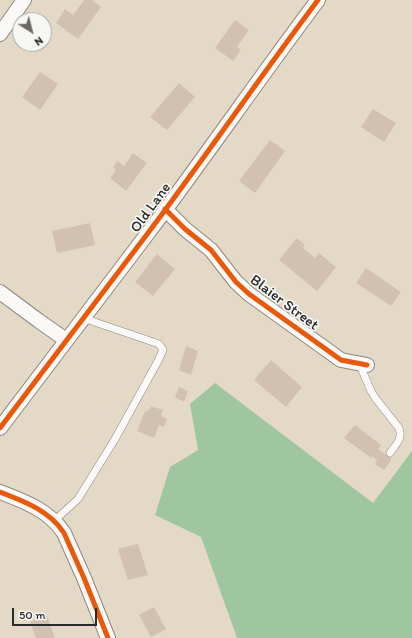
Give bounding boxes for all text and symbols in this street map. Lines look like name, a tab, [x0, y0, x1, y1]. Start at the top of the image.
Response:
north arrow	[12, 12, 52, 52]
text: N	[32, 34, 46, 49]
street label: Old Lane	[127, 179, 175, 237]
street label: Blaier Street	[246, 271, 322, 335]
scale bar	[14, 600, 99, 626]
text: 50 m	[19, 608, 45, 622]

